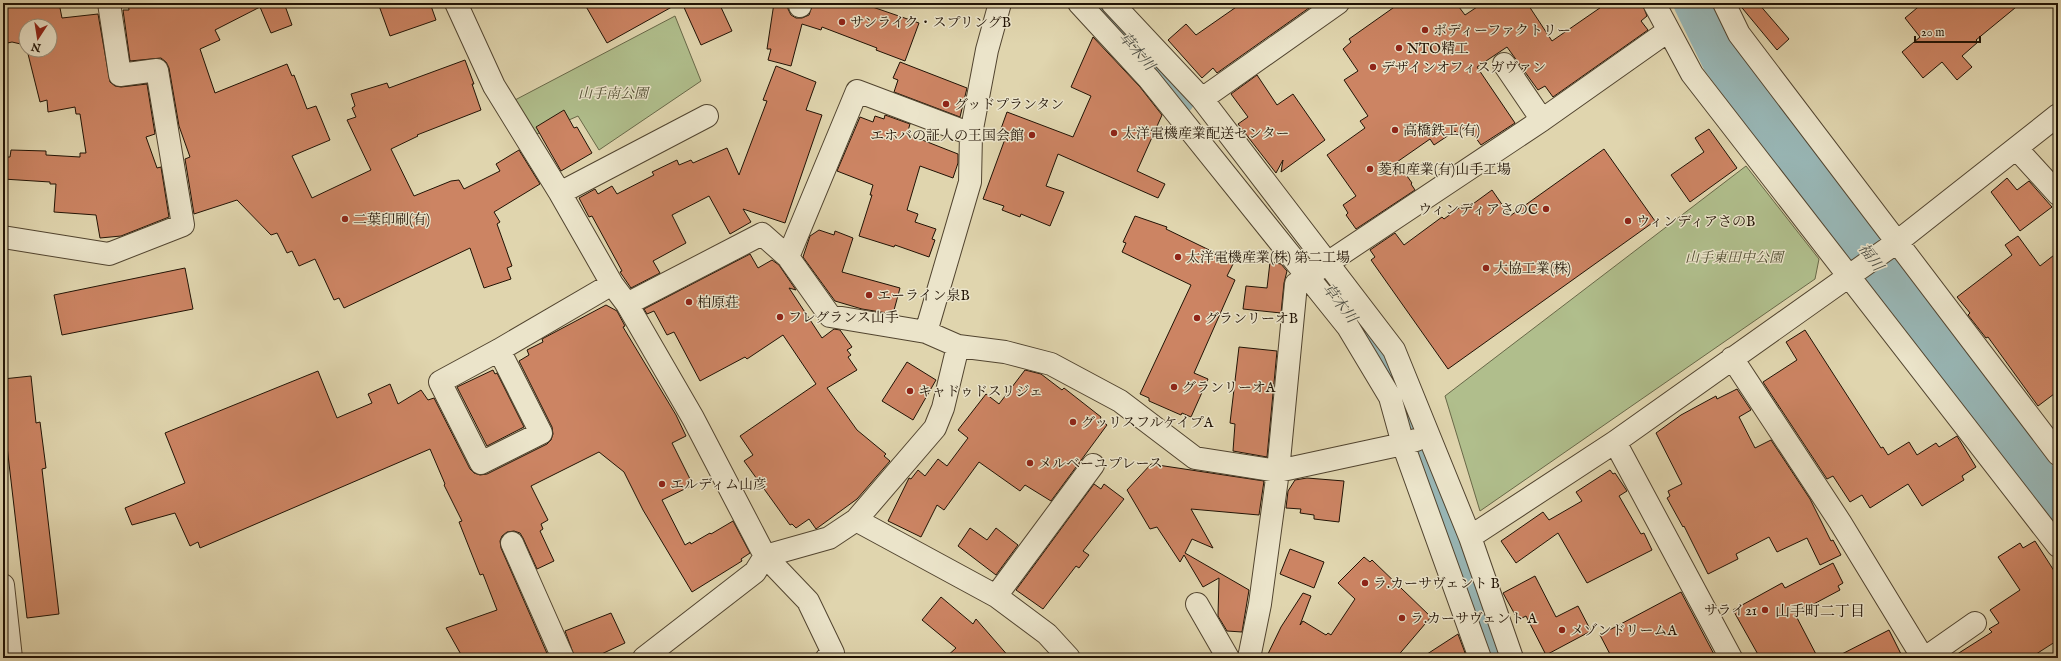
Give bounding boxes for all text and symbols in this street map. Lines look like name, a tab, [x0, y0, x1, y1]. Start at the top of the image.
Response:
place label: サンライク・スプリングB	[850, 14, 1011, 32]
marker: サンライク・スプリングB	[837, 17, 847, 27]
north arrow	[18, 18, 58, 58]
scale bar	[1915, 18, 1980, 44]
place label: ボディーファクトリー	[1433, 22, 1571, 40]
marker: ボディーファクトリー	[1420, 25, 1430, 35]
text: 20 m	[1921, 25, 1944, 40]
water label: 草木川	[1115, 28, 1160, 76]
text: N	[30, 39, 43, 55]
place label: NTO精工	[1407, 40, 1469, 58]
marker: NTO精工	[1394, 43, 1404, 53]
place label: デザインオフィスガヴァン	[1381, 59, 1546, 77]
marker: デザインオフィスガヴァン	[1368, 62, 1378, 72]
park label: 山手南公園	[578, 85, 650, 103]
place label: グッドプランタン	[954, 96, 1064, 114]
marker: グッドプランタン	[941, 99, 951, 109]
place label: 高橋鉄工(有)	[1403, 122, 1480, 140]
place label: 太洋電機産業配送センター	[1122, 125, 1289, 143]
marker: 高橋鉄工(有)	[1390, 125, 1400, 135]
place label: エホバの証人の王国会館	[870, 127, 1024, 145]
marker: 太洋電機産業配送センター	[1109, 128, 1119, 138]
marker: エホバの証人の王国会館	[1027, 130, 1037, 140]
place label: 菱和産業(有)山手工場	[1378, 161, 1511, 179]
marker: 菱和産業(有)山手工場	[1365, 164, 1375, 174]
place label: ウィンディアさのC	[1418, 201, 1538, 219]
marker: ウィンディアさのC	[1541, 204, 1551, 214]
place label: 二葉印刷(有)	[353, 211, 430, 229]
place label: ウィンディアさのB	[1636, 213, 1755, 231]
marker: 二葉印刷(有)	[340, 214, 350, 224]
marker: ウィンディアさのB	[1623, 216, 1633, 226]
water label: 福川	[1854, 240, 1888, 277]
place label: 太洋電機産業(株) 第二工場	[1186, 249, 1350, 267]
park label: 山手東田中公園	[1685, 249, 1785, 267]
marker: 太洋電機産業(株) 第二工場	[1173, 252, 1183, 262]
place label: 大協工業(株)	[1494, 260, 1571, 278]
marker: 大協工業(株)	[1481, 263, 1491, 273]
water label: 草木川	[1318, 280, 1362, 328]
place label: エーライン泉B	[877, 287, 970, 305]
marker: エーライン泉B	[864, 290, 874, 300]
place label: 柏原荘	[697, 294, 739, 312]
marker: 柏原荘	[684, 297, 694, 307]
place label: フレグランス山手	[788, 309, 899, 327]
place label: グランリーオB	[1205, 310, 1298, 328]
marker: フレグランス山手	[775, 312, 785, 322]
marker: グランリーオB	[1192, 313, 1202, 323]
place label: グランリーオA	[1182, 379, 1276, 397]
marker: グランリーオA	[1169, 382, 1179, 392]
place label: キャドゥドスリジェ	[918, 383, 1043, 401]
marker: キャドゥドスリジェ	[905, 386, 915, 396]
place label: グッリスフルケイプA	[1081, 414, 1214, 432]
marker: グッリスフルケイプA	[1068, 417, 1078, 427]
place label: メルベーユプレース	[1038, 455, 1163, 473]
marker: メルベーユプレース	[1025, 458, 1035, 468]
place label: エルディム山彦	[670, 476, 767, 494]
marker: エルディム山彦	[657, 479, 667, 489]
place label: ラ.カーサヴェント B	[1373, 575, 1500, 593]
marker: ラ.カーサヴェント B	[1360, 578, 1370, 588]
place label: サライ21	[1704, 602, 1757, 620]
district label: 山手町二丁目	[1775, 602, 1865, 621]
marker: サライ21	[1760, 605, 1770, 615]
place label: ラ.カーサヴェント A	[1410, 610, 1537, 628]
marker: ラ.カーサヴェント A	[1397, 613, 1407, 623]
place label: メゾンドリームA	[1570, 622, 1678, 640]
marker: メゾンドリームA	[1557, 625, 1567, 635]

